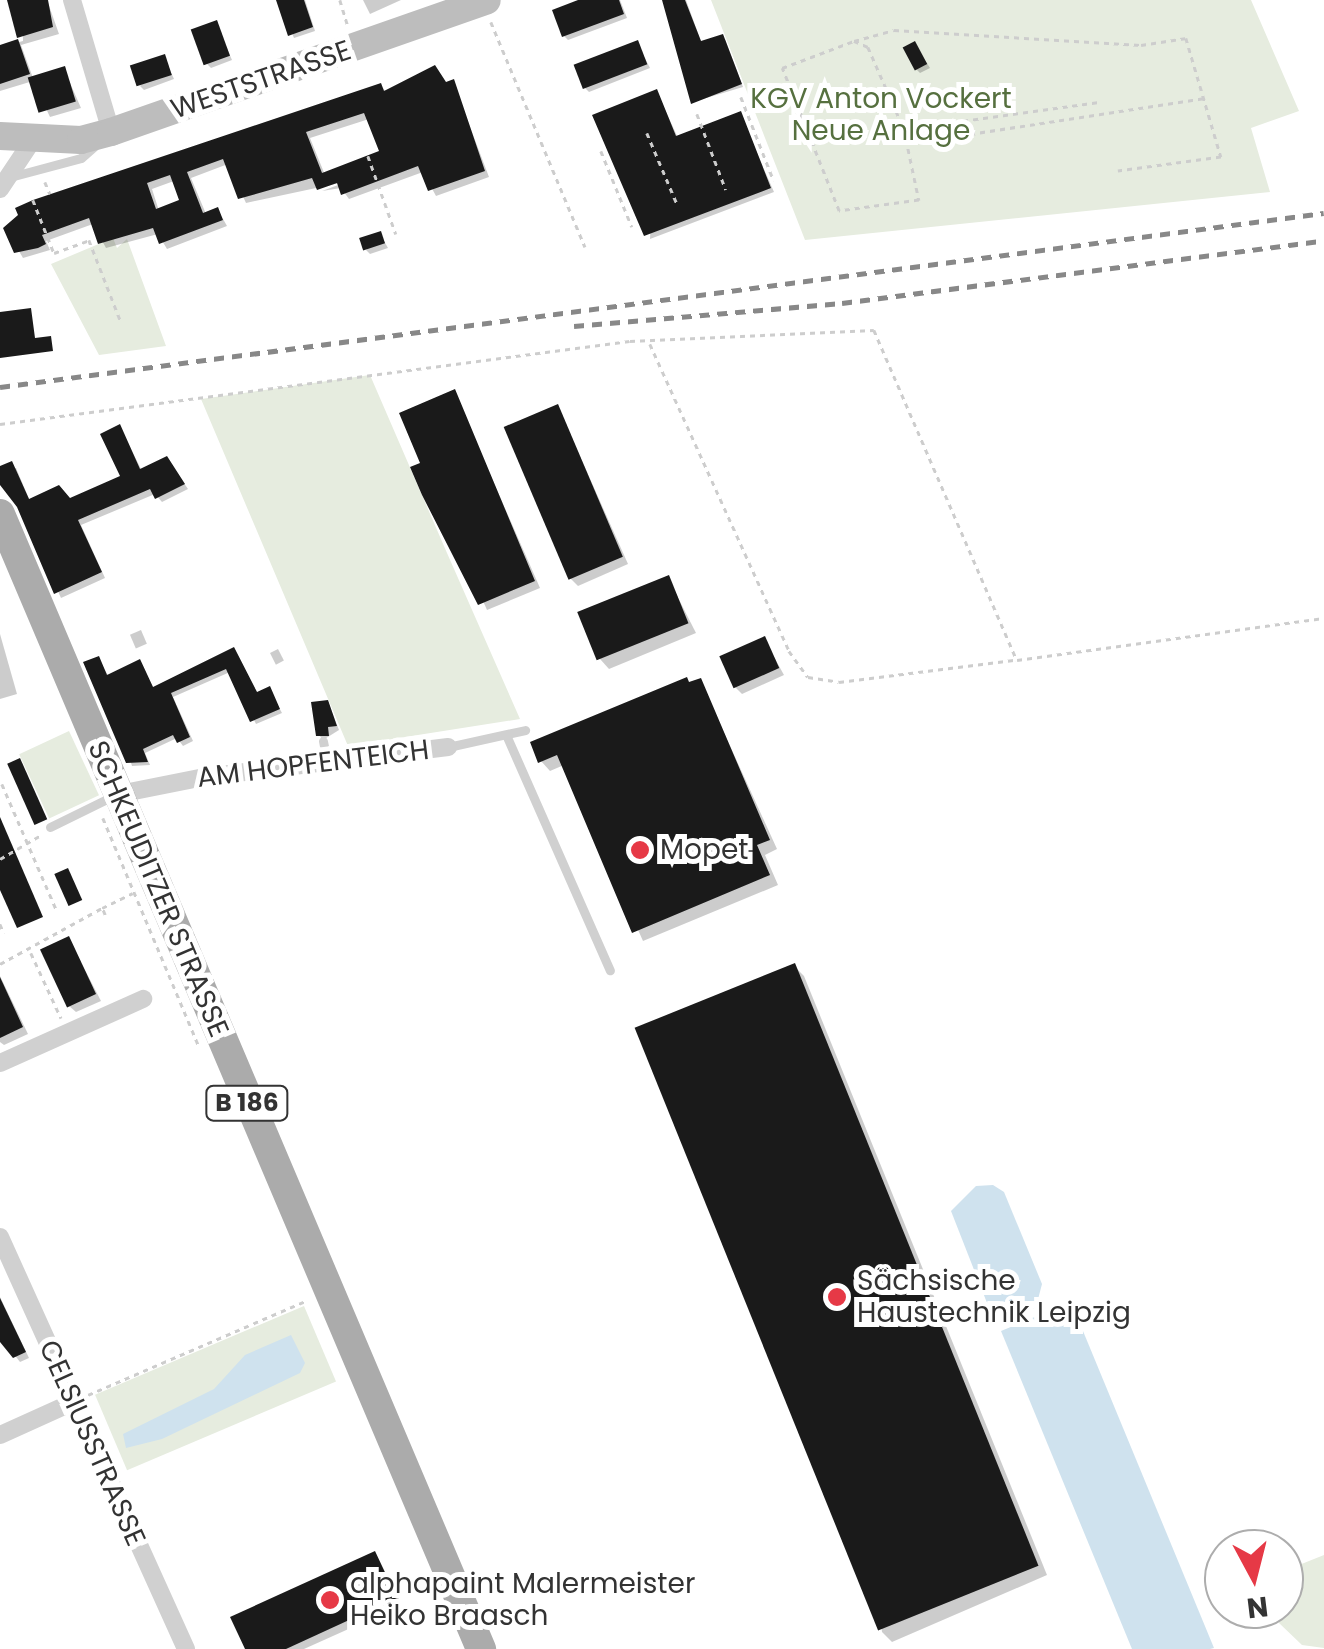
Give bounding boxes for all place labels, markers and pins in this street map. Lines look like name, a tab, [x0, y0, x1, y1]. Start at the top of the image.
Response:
place label: Mopet	[660, 833, 749, 867]
marker: Mopet	[629, 839, 651, 861]
place label: Sächsische Haustechnik Leipzig	[857, 1264, 1131, 1330]
marker: Sächsische Haustechnik Leipzig	[826, 1286, 848, 1308]
place label: alphapaint Malermeister Heiko Braasch	[350, 1567, 695, 1633]
marker: alphapaint Malermeister Heiko Braasch	[319, 1589, 341, 1611]

